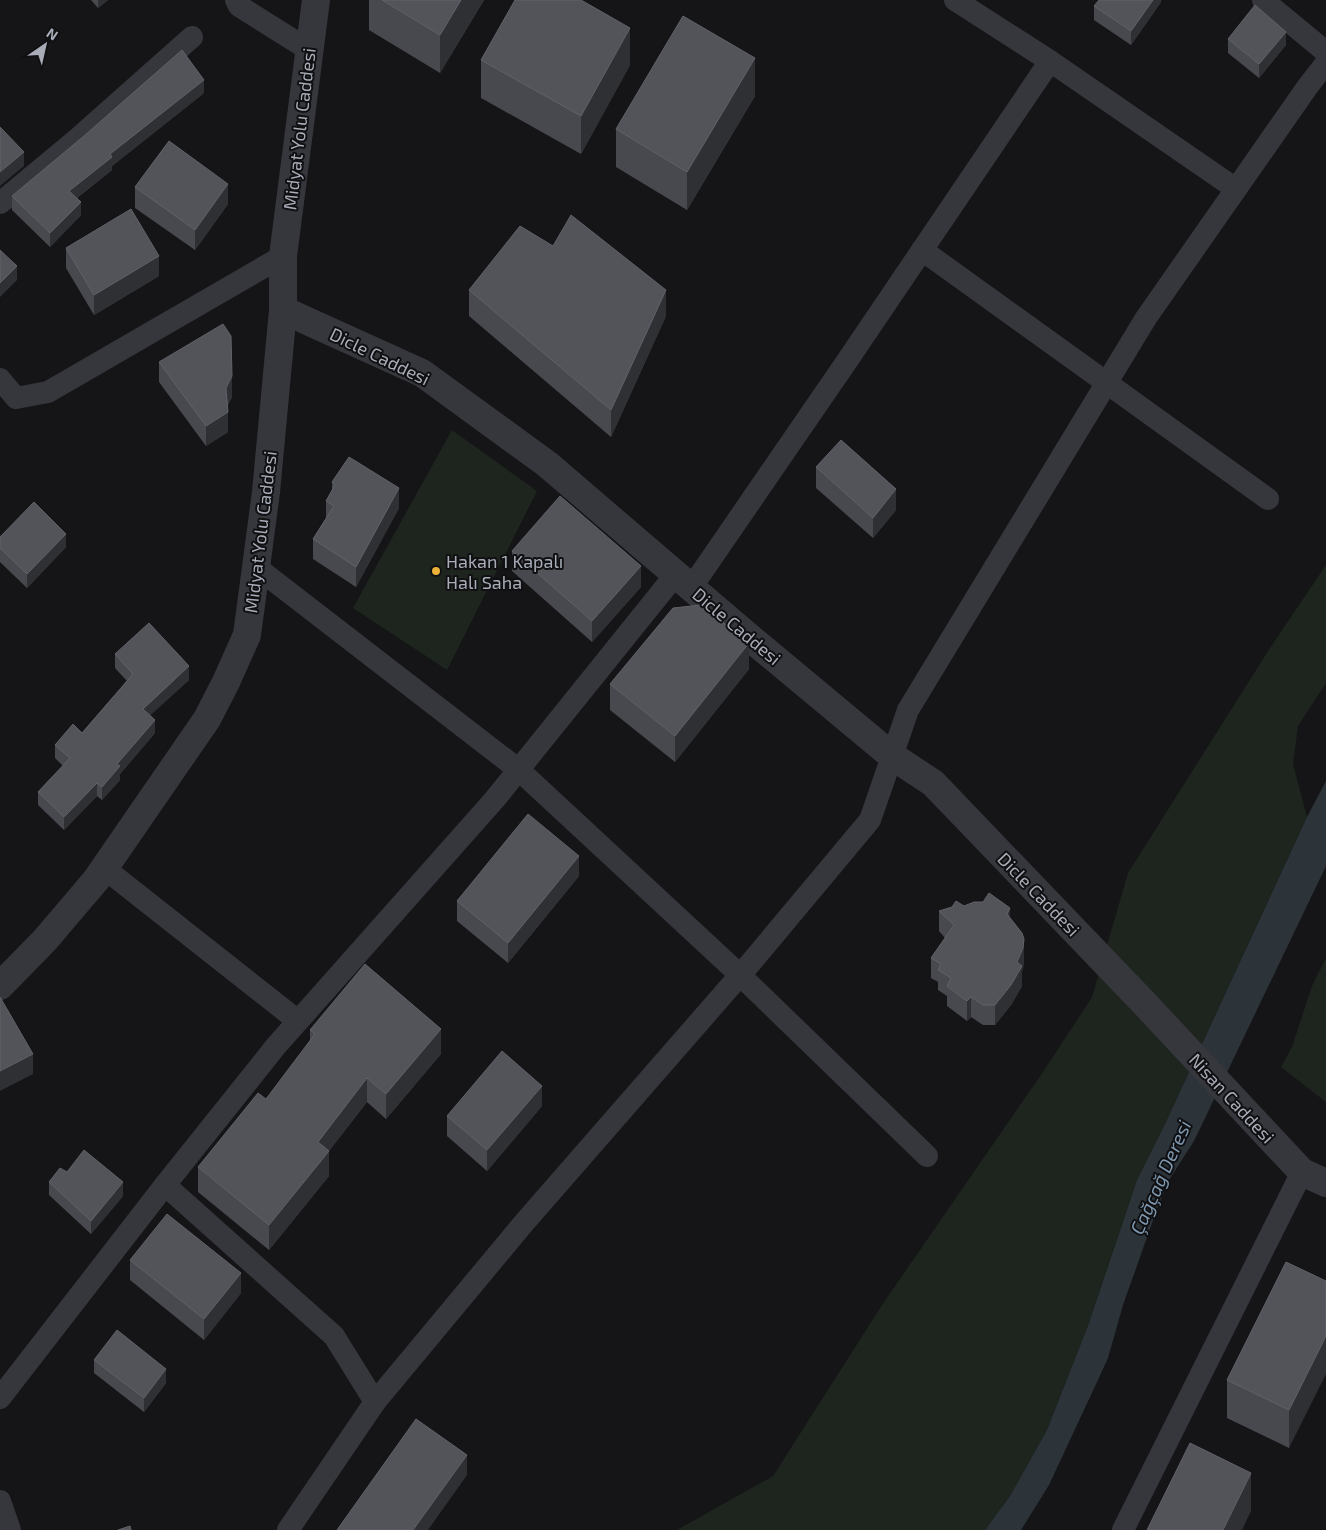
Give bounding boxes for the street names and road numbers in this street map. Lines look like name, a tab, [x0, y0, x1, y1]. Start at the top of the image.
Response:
street label: Midyat Yolu Caddesi	[278, 47, 320, 211]
street label: Dicle Caddesi	[327, 322, 433, 390]
street label: Midyat Yolu Caddesi	[239, 450, 281, 614]
street label: Dicle Caddesi	[688, 583, 786, 669]
street label: Dicle Caddesi	[993, 847, 1085, 941]
street label: Nisan Caddesi	[1185, 1049, 1279, 1147]

